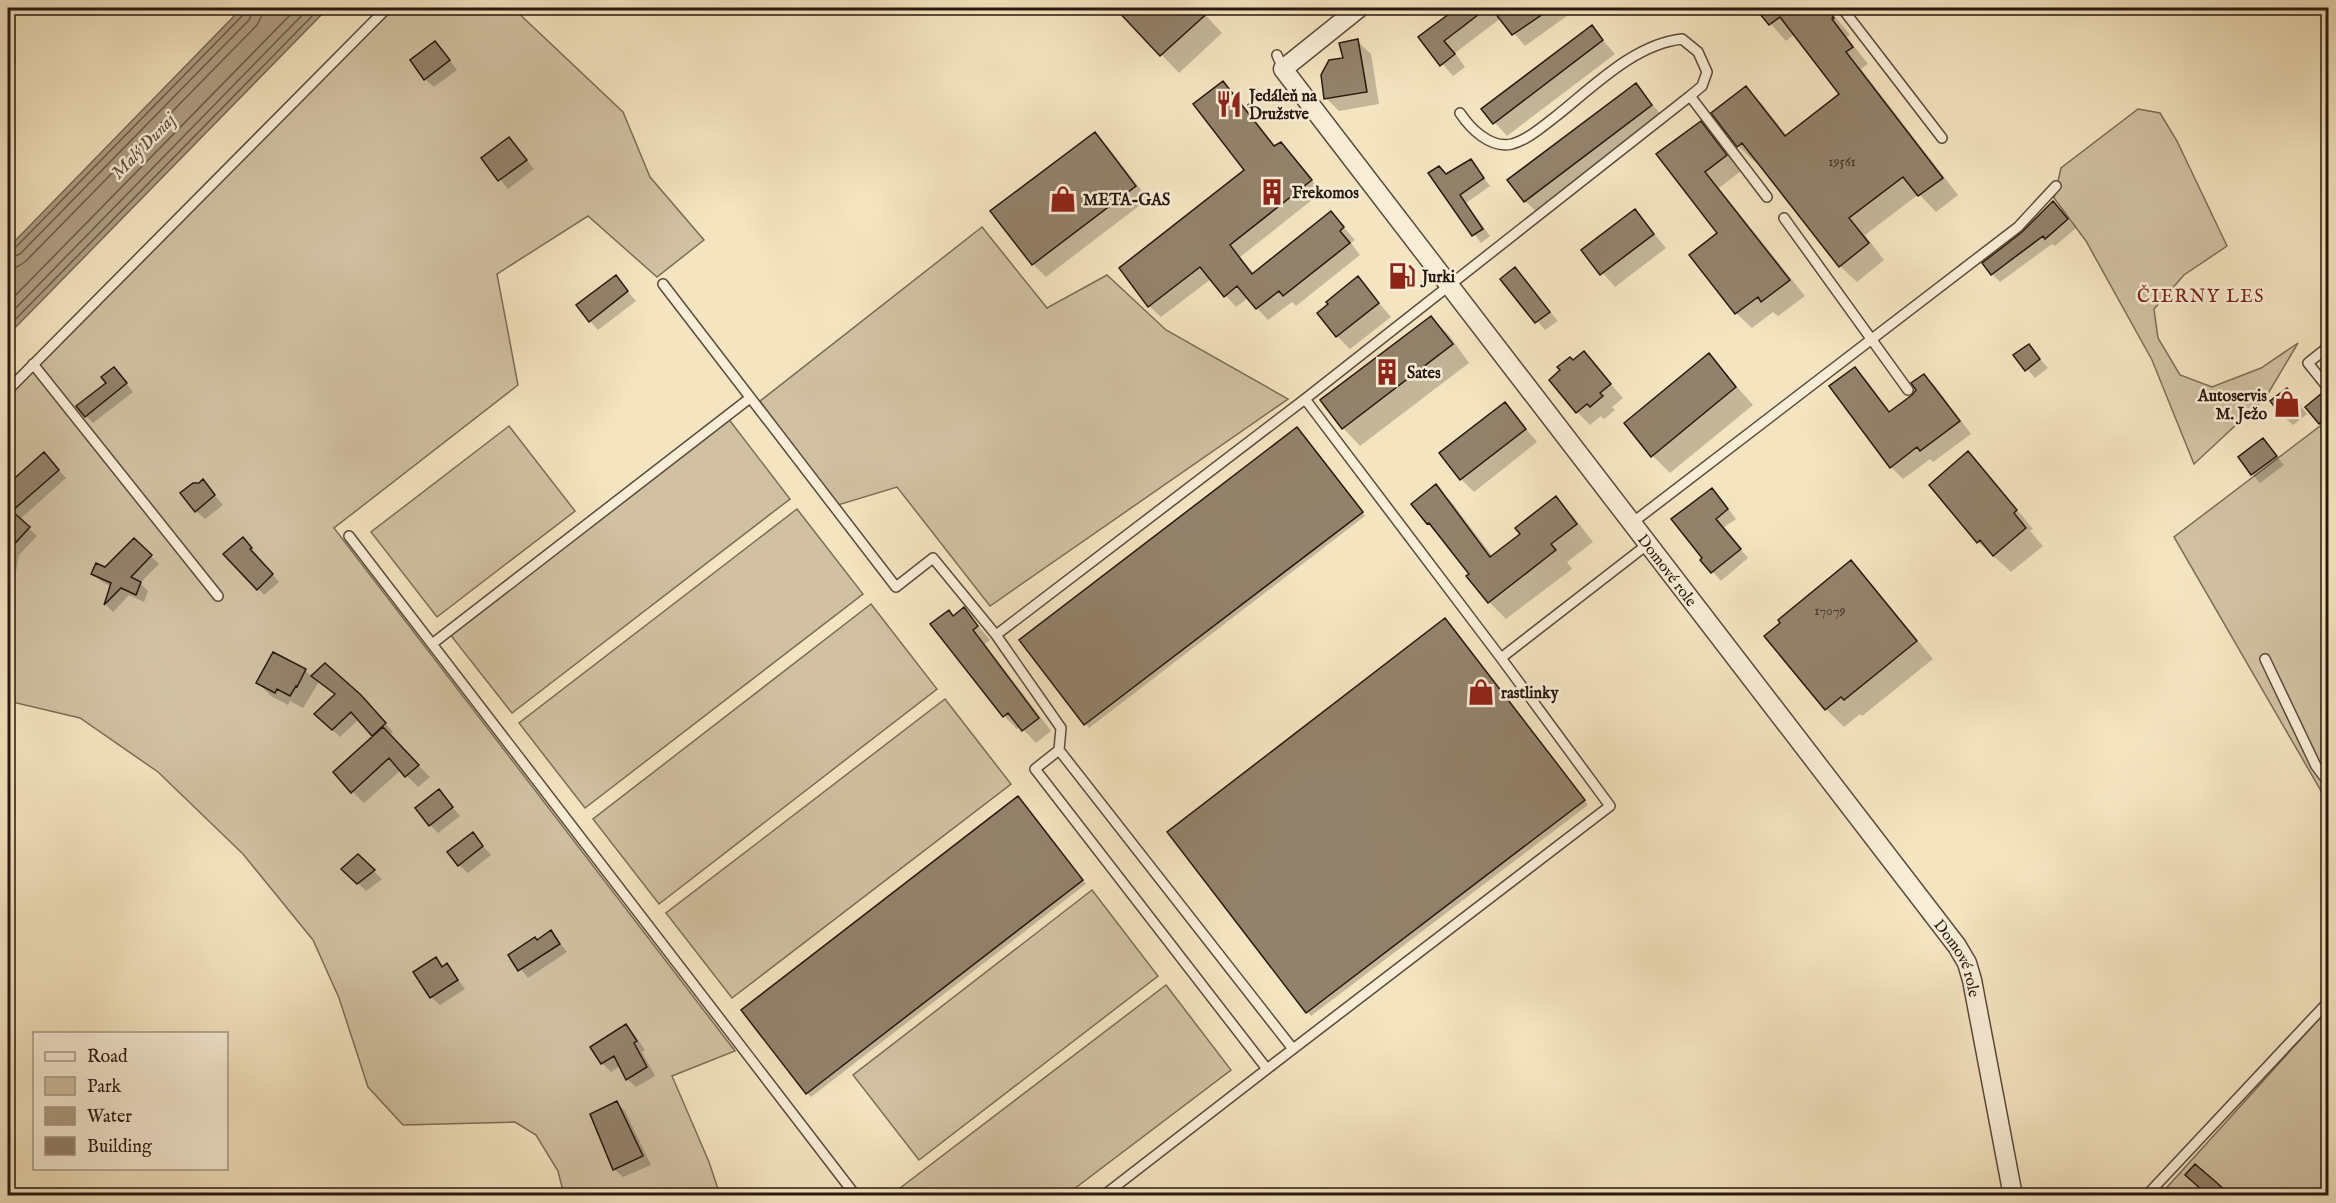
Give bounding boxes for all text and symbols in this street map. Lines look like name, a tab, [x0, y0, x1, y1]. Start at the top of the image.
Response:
place label: Jedáleň na Družstve	[1247, 87, 1318, 125]
restaurant icon: Jedáleň na Družstve	[1214, 89, 1244, 119]
water label: Malý Dunaj	[107, 108, 183, 185]
house number: 19561	[1828, 153, 1856, 171]
building icon: Frekomos	[1257, 177, 1287, 207]
shop icon: META-GAS	[1048, 184, 1078, 214]
place label: Frekomos	[1292, 184, 1359, 204]
place label: META-GAS	[1083, 191, 1170, 211]
fuel station icon: Jurki	[1387, 261, 1417, 291]
place label: Jurki	[1420, 268, 1456, 288]
district label: ČIERNY LES	[2137, 284, 2265, 309]
building icon: Sates	[1372, 357, 1402, 387]
place label: Sates	[1407, 364, 1441, 384]
place label: Autoservis M. Ježo	[2197, 387, 2267, 425]
shop icon: Autoservis M. Ježo	[2272, 389, 2302, 419]
street label: Domové role	[1632, 531, 1700, 611]
house number: 17079	[1814, 602, 1846, 620]
shop icon: rastlinky	[1466, 677, 1496, 707]
place label: rastlinky	[1501, 684, 1560, 704]
street label: Domové role	[1928, 916, 1983, 999]
legend	[33, 1032, 228, 1170]
text: Road	[87, 1046, 128, 1069]
text: Park	[87, 1076, 122, 1099]
text: Water	[87, 1106, 132, 1129]
text: Building	[87, 1136, 152, 1159]

